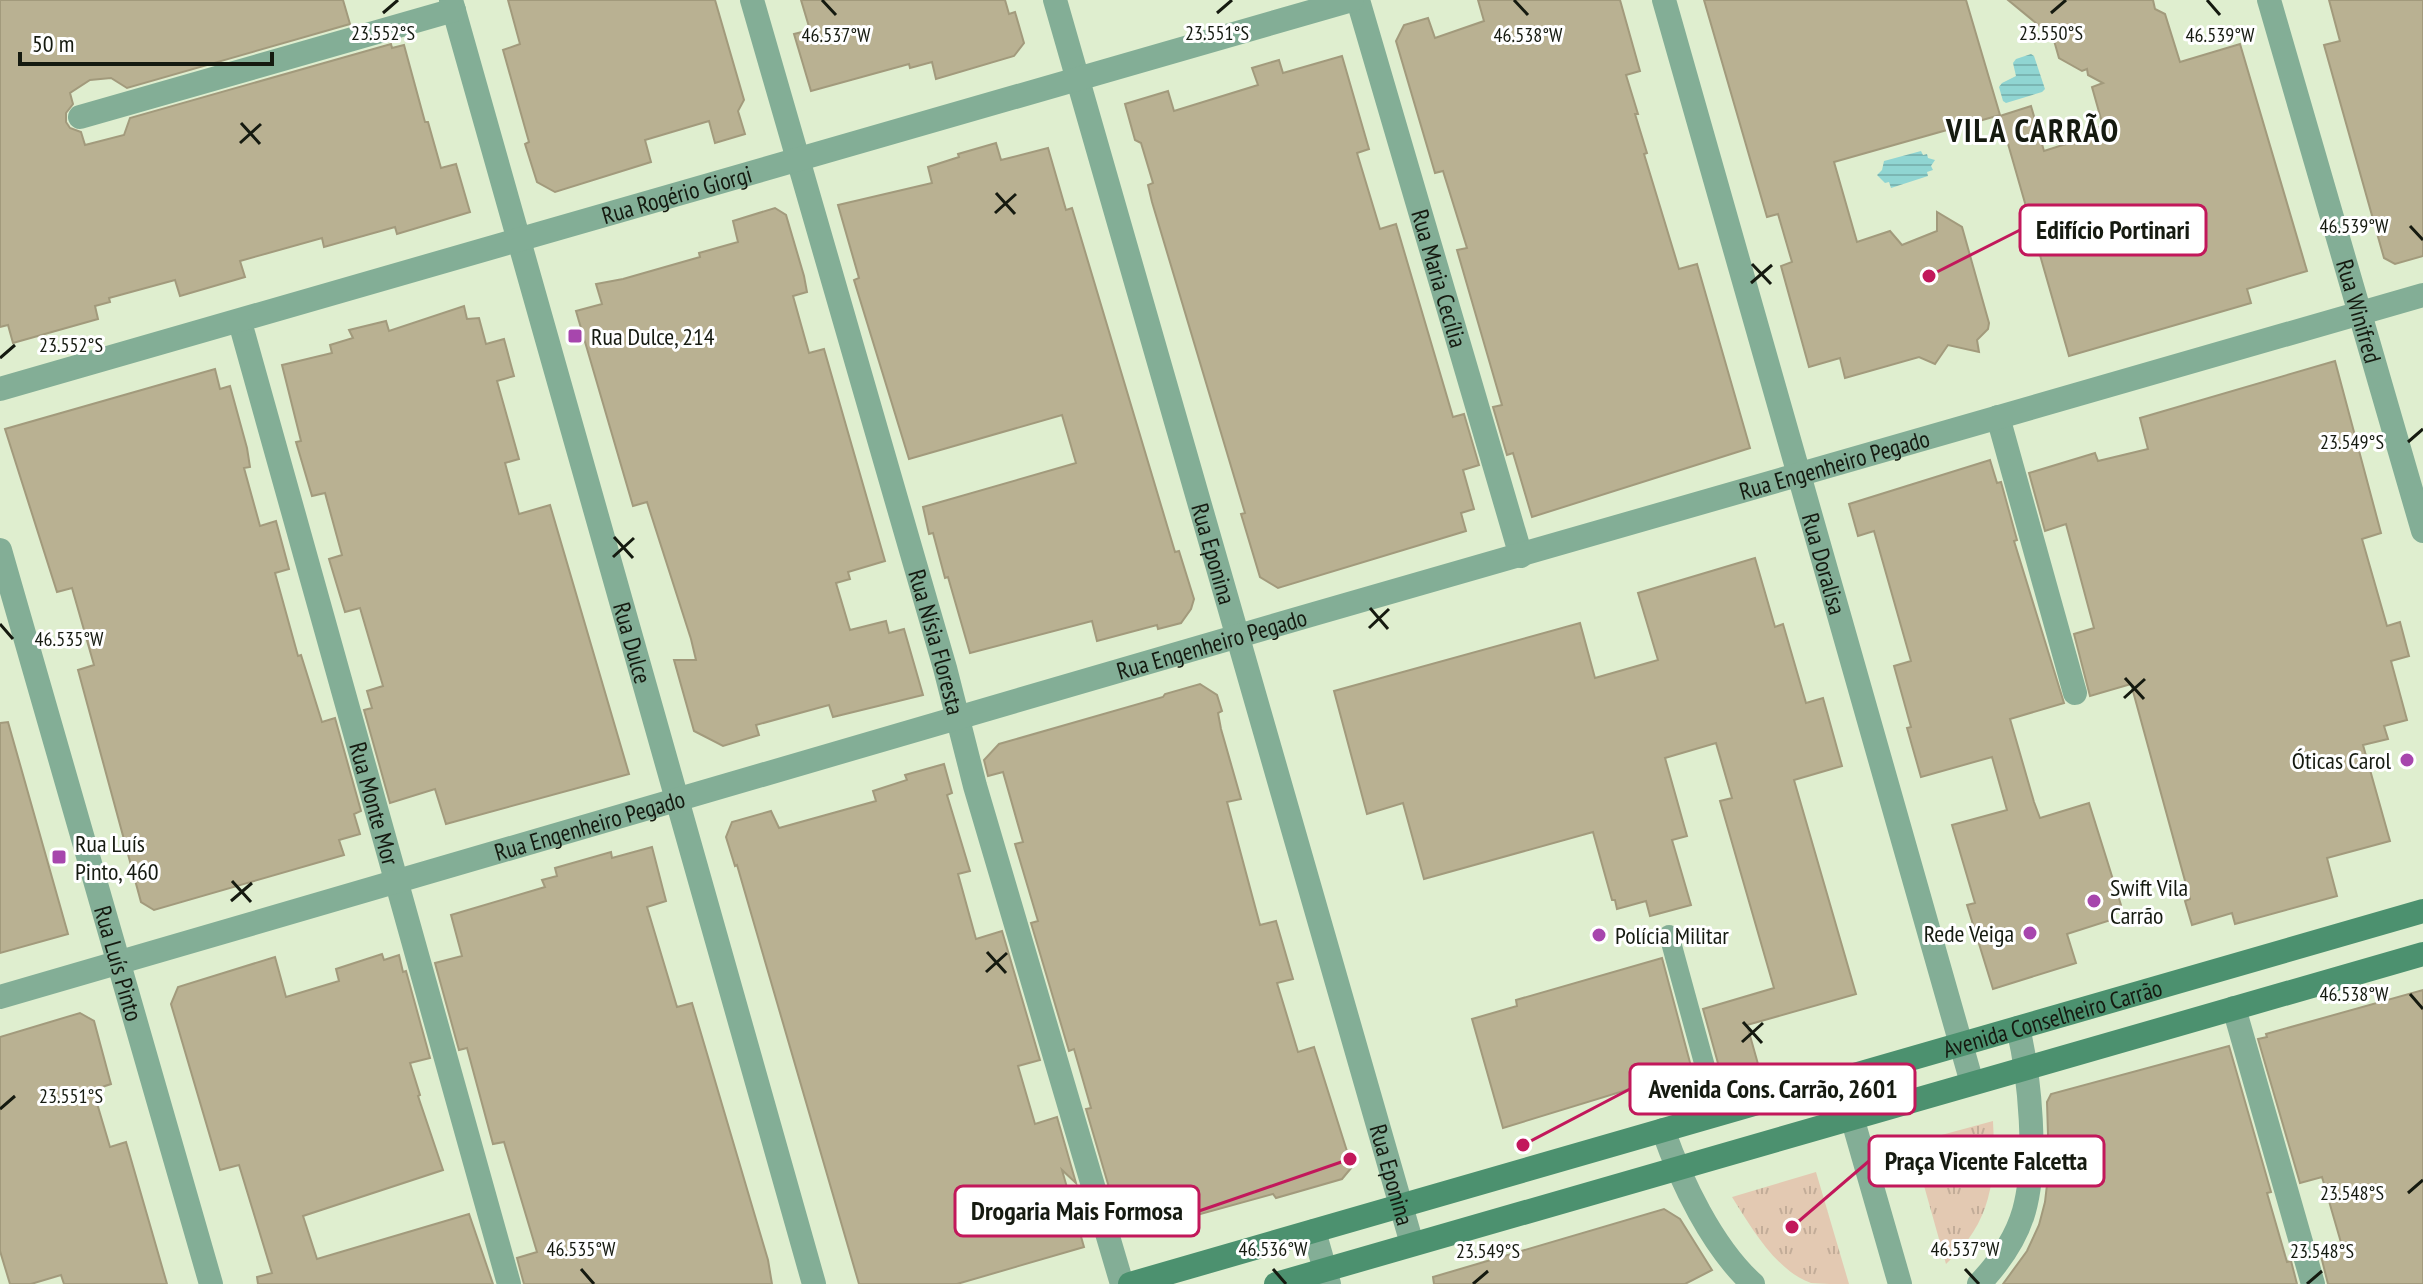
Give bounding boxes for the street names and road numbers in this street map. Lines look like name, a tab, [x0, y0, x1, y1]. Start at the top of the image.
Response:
street label: Rua Rogério Giorgi	[598, 158, 755, 231]
street label: Rua Maria Cecília	[1405, 206, 1474, 351]
street label: Rua Winifred	[2330, 256, 2389, 367]
street label: Rua Engenheiro Pegado	[1735, 422, 1933, 506]
street label: Rua Eponina	[1185, 500, 1243, 608]
street label: Rua Doralisa	[1795, 509, 1853, 618]
street label: Rua Nísia Floresta	[902, 566, 972, 718]
street label: Rua Dulce	[606, 598, 659, 687]
street label: Rua Engenheiro Pegado	[1113, 601, 1310, 686]
street label: Rua Monte Mor	[343, 738, 407, 869]
street label: Rua Engenheiro Pegado	[491, 783, 688, 868]
street label: Rua Luís Pinto	[88, 902, 150, 1025]
street label: Avenida Conselheiro Carrão	[1939, 972, 2166, 1064]
street label: Rua Eponina	[1363, 1120, 1421, 1229]

